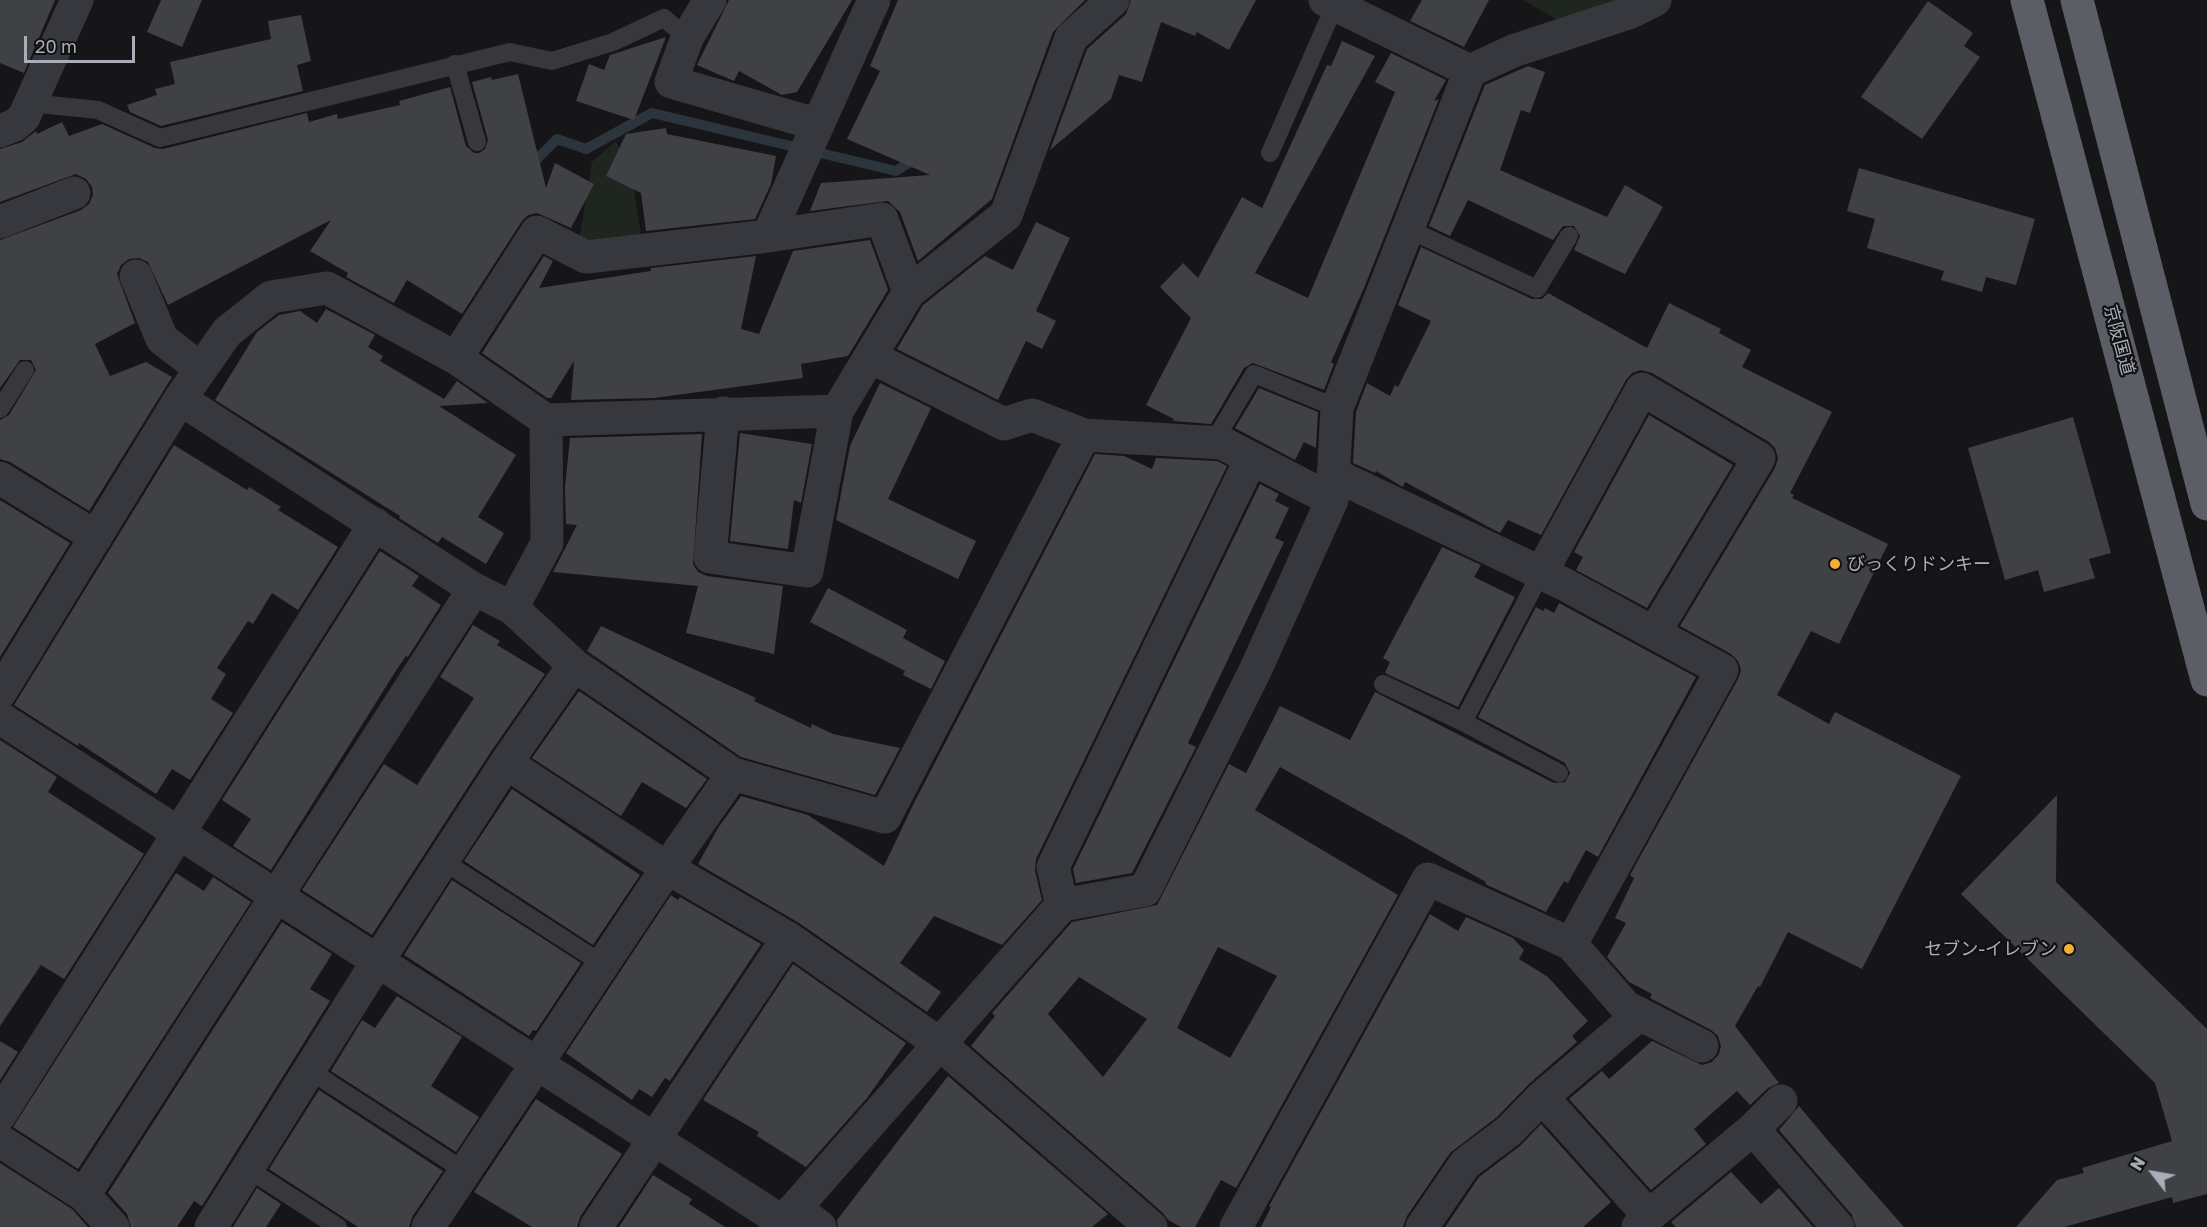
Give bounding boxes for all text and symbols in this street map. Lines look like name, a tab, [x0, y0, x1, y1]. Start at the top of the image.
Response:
scale bar	[27, 24, 138, 62]
text: 20 m	[35, 35, 77, 57]
street label: 京阪国道	[2099, 302, 2139, 378]
place label: びっくりドンキー	[1847, 553, 1991, 575]
marker: びっくりドンキー	[1828, 557, 1842, 571]
place label: セブン-イレブン	[1924, 938, 2057, 960]
marker: セブン-イレブン	[2062, 942, 2076, 956]
north arrow	[2123, 1143, 2183, 1203]
text: N	[2126, 1153, 2149, 1174]

